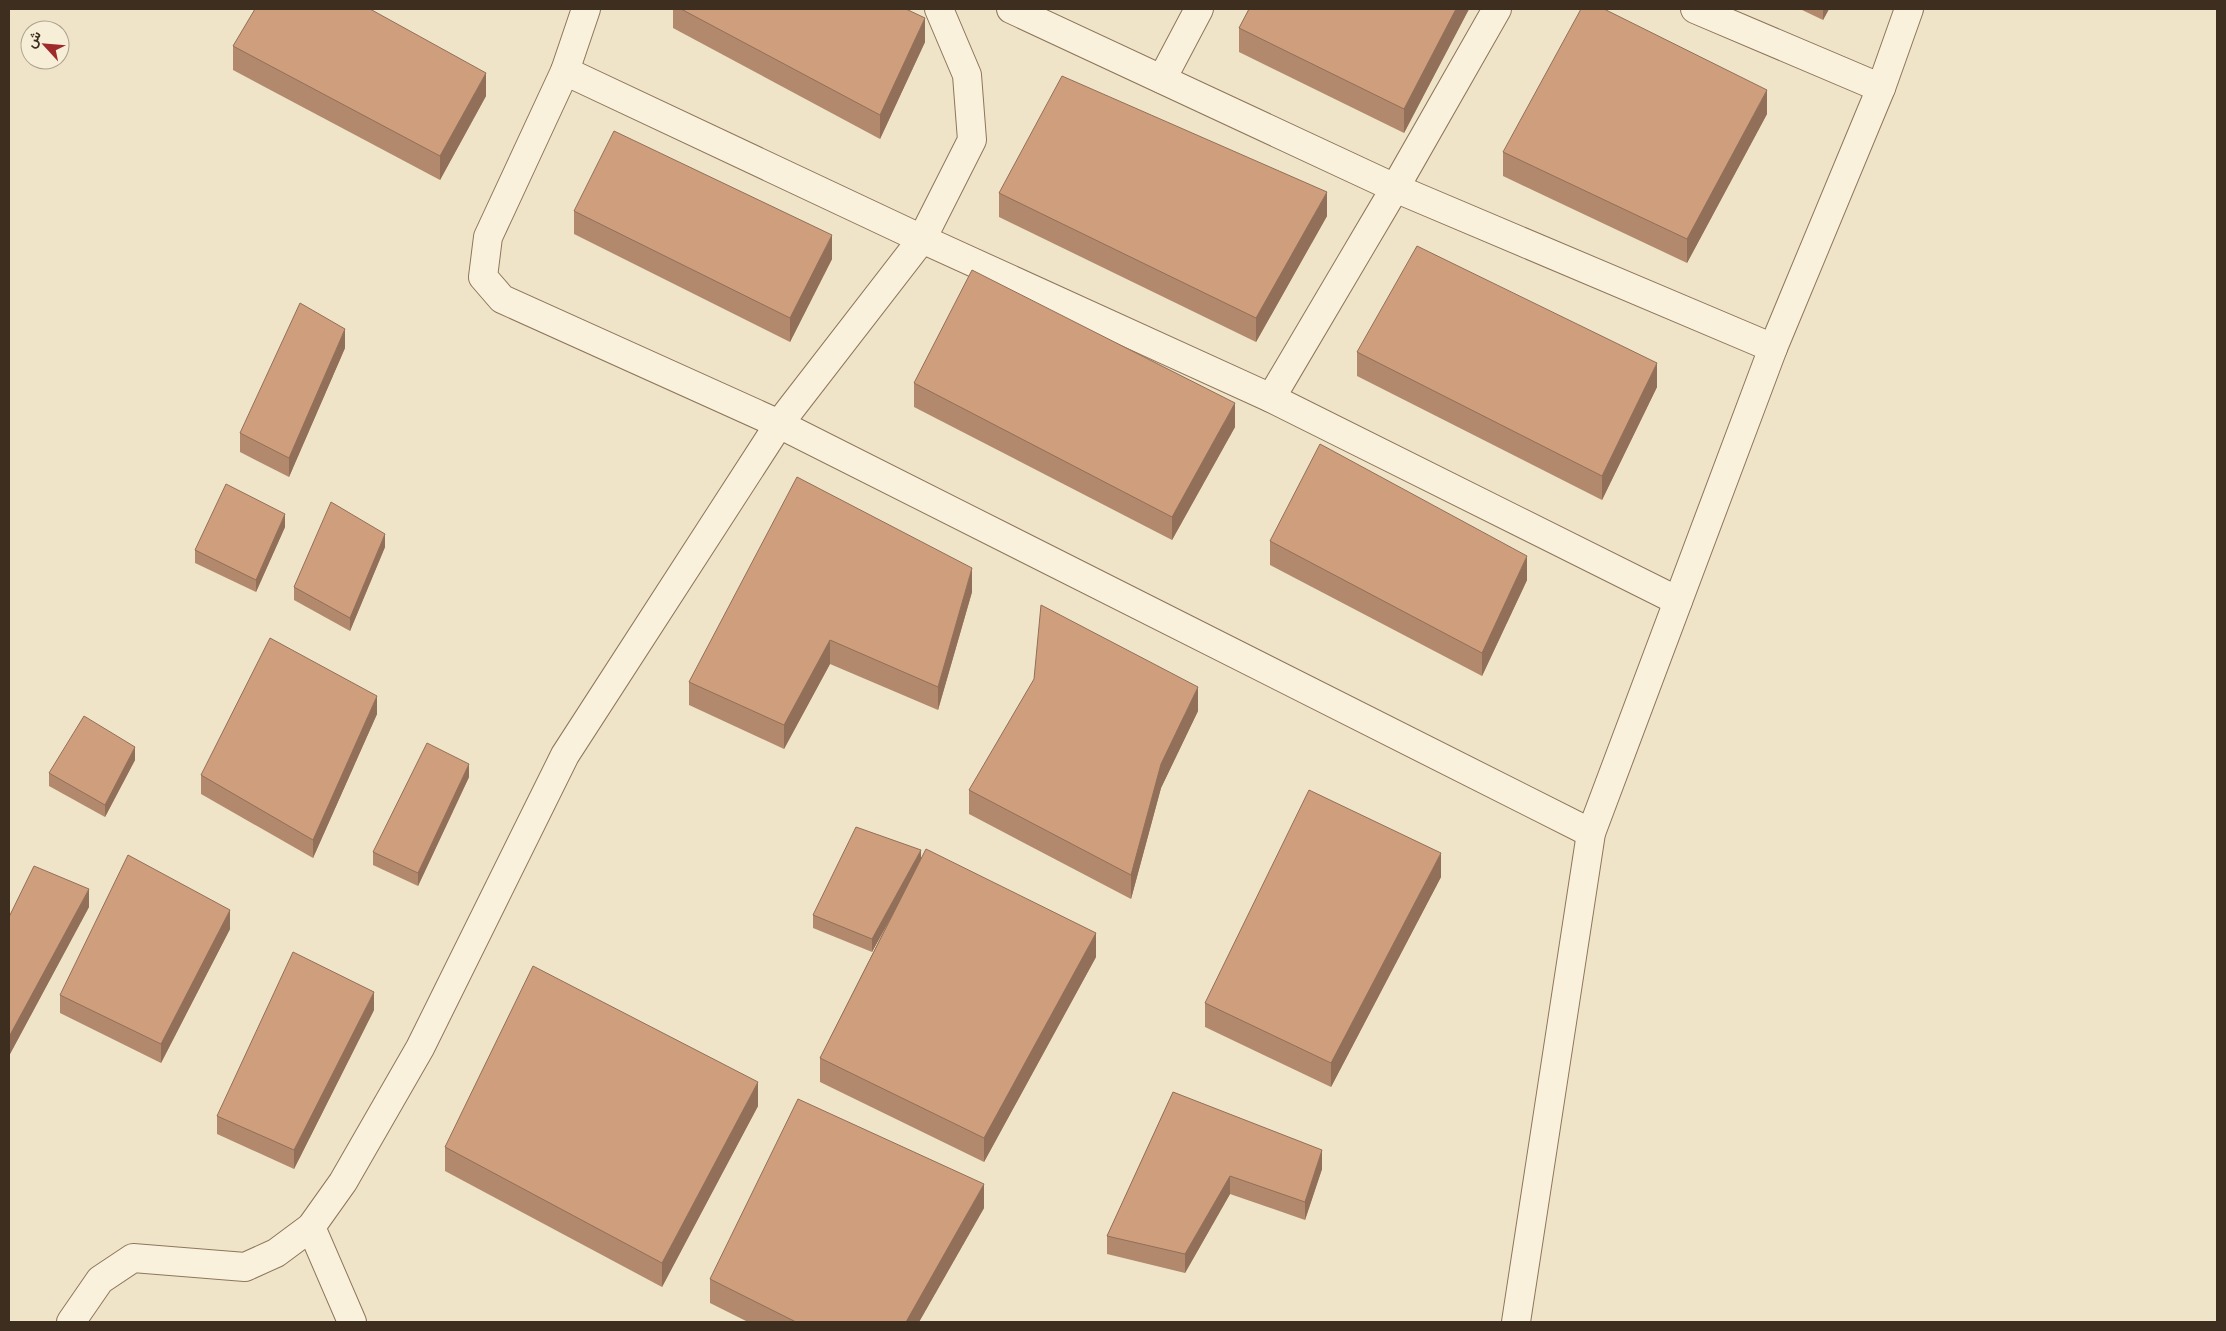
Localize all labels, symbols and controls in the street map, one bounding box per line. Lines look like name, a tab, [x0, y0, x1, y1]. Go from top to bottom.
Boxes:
north arrow	[20, 20, 70, 70]
text: ش	[22, 28, 45, 51]

